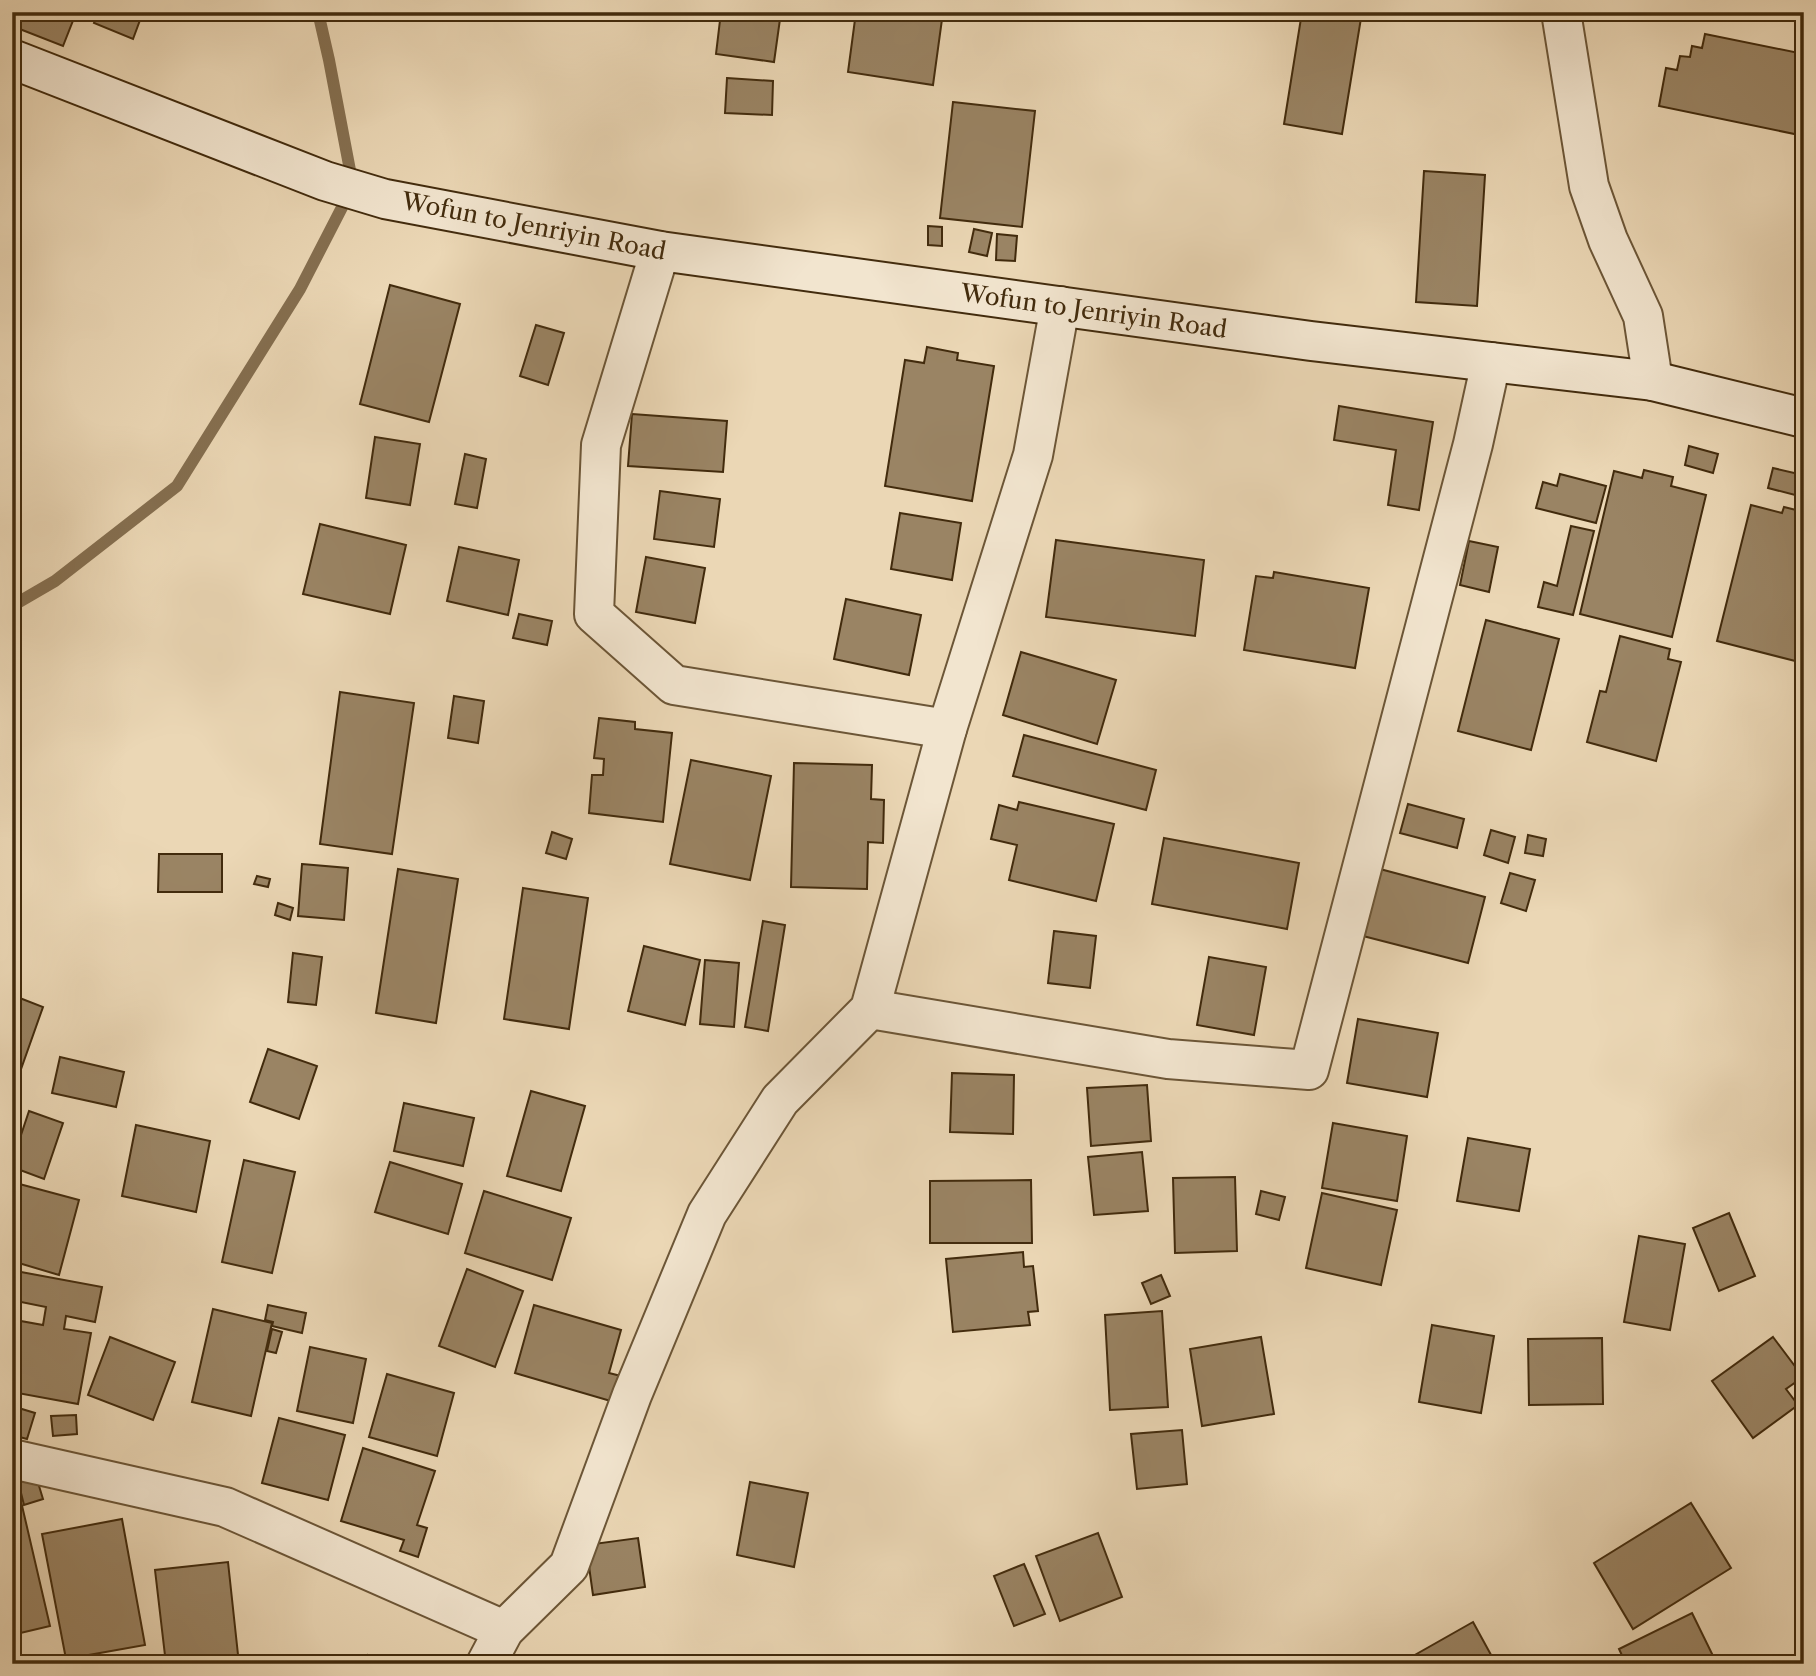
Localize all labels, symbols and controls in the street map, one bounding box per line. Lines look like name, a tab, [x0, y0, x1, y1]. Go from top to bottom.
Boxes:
street label: Wofun to Jenriyin Road	[398, 186, 669, 266]
street label: Wofun to Jenriyin Road	[958, 278, 1229, 344]

